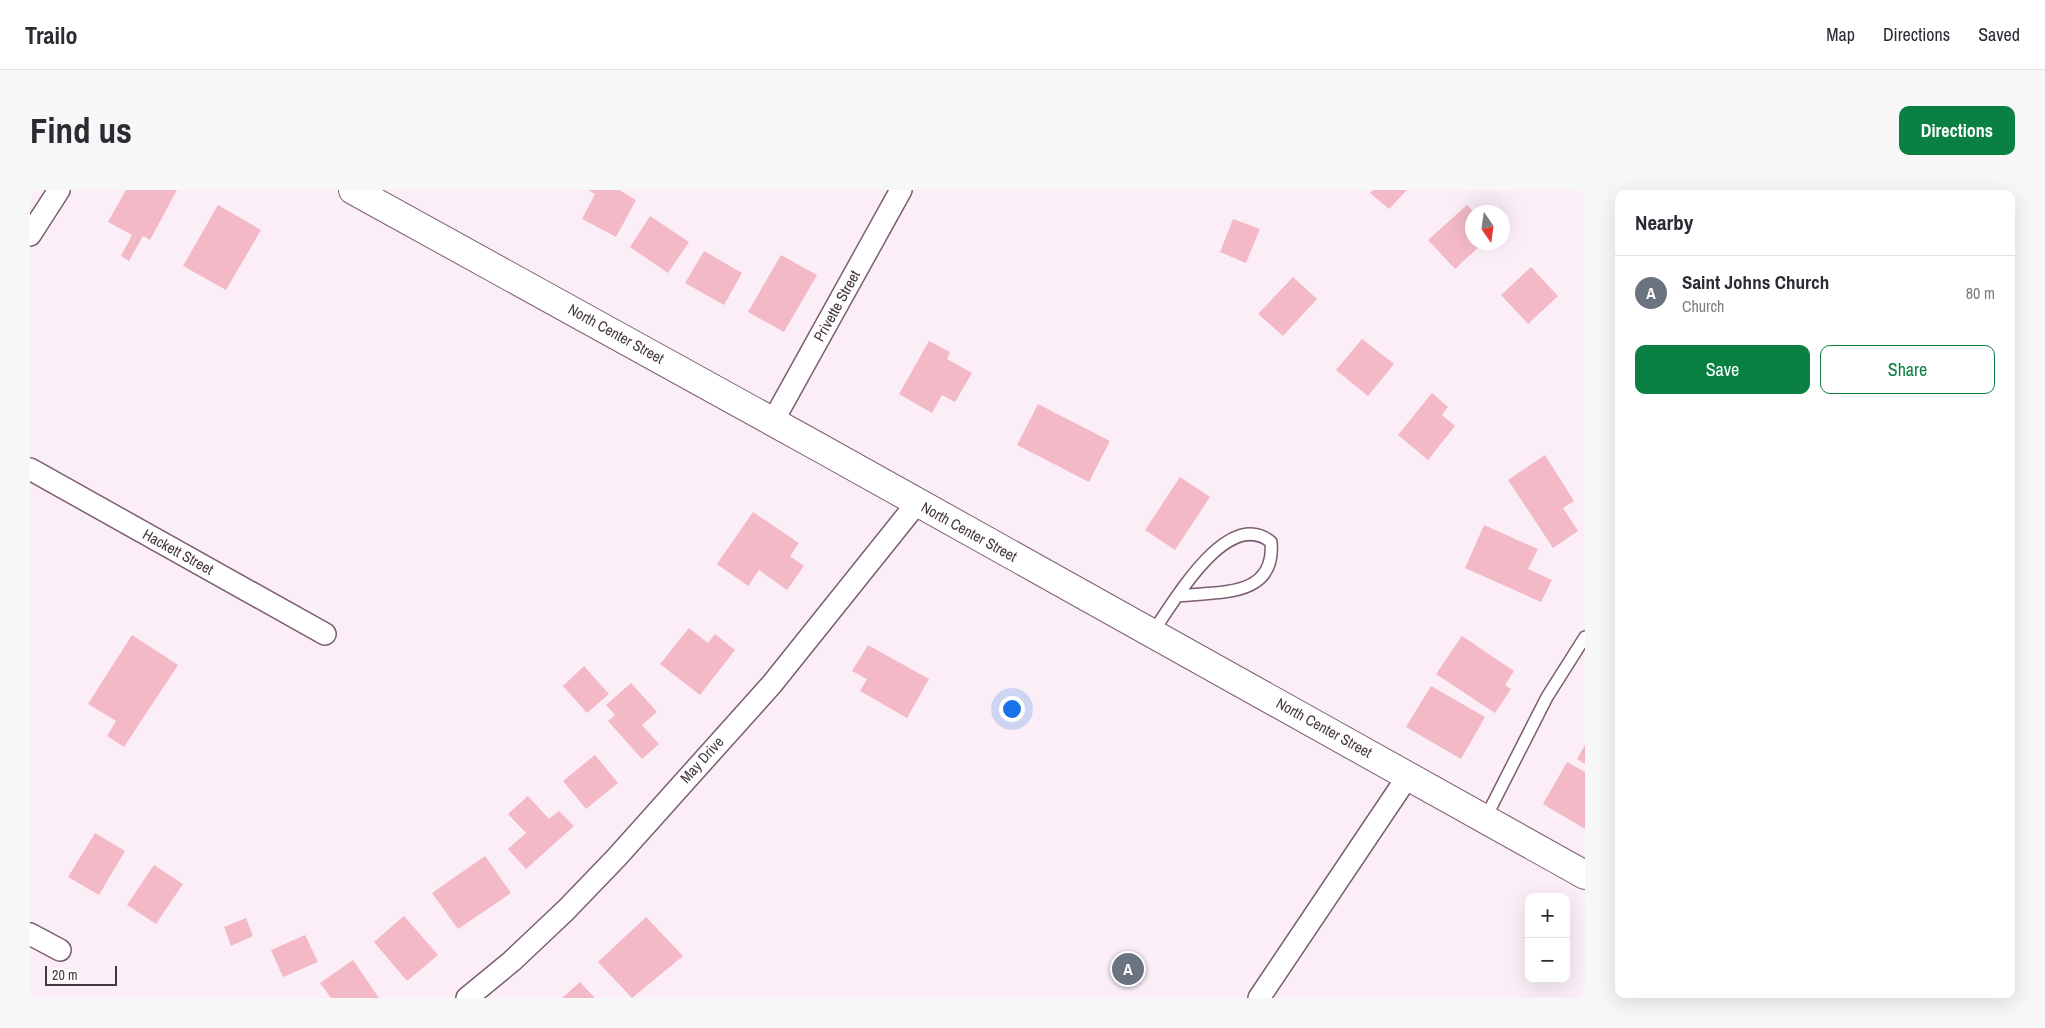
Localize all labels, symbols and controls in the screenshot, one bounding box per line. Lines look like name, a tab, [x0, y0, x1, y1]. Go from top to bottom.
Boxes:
text: Trailo	[25, 19, 78, 51]
text: Map	[1826, 22, 1855, 47]
text: Directions	[1883, 22, 1950, 47]
text: Saved	[1978, 22, 2020, 47]
button: Directions	[1899, 106, 2015, 155]
text: Find us	[30, 107, 132, 154]
north arrow	[1465, 205, 1510, 250]
text: Nearby	[1635, 208, 1693, 237]
street label: Privette Street	[808, 266, 865, 345]
text: Saint Johns Church	[1682, 269, 1829, 295]
text: A	[1646, 282, 1656, 304]
text: 80 m	[1966, 282, 1995, 304]
text: Church	[1682, 295, 1724, 317]
street label: North Center Street	[565, 299, 668, 369]
button: Save	[1635, 345, 1810, 394]
button: Share	[1820, 345, 1995, 394]
street label: North Center Street	[918, 497, 1021, 567]
street label: Hackett Street	[139, 523, 218, 580]
street label: North Center Street	[1273, 693, 1376, 763]
your location	[999, 696, 1025, 722]
street label: May Drive	[675, 732, 728, 788]
map controls	[1525, 893, 1570, 983]
button: +	[1525, 893, 1570, 938]
button: −	[1525, 938, 1570, 983]
pin: A	[1112, 950, 1144, 988]
scale bar	[45, 963, 118, 986]
text: 20 m	[52, 966, 78, 984]

